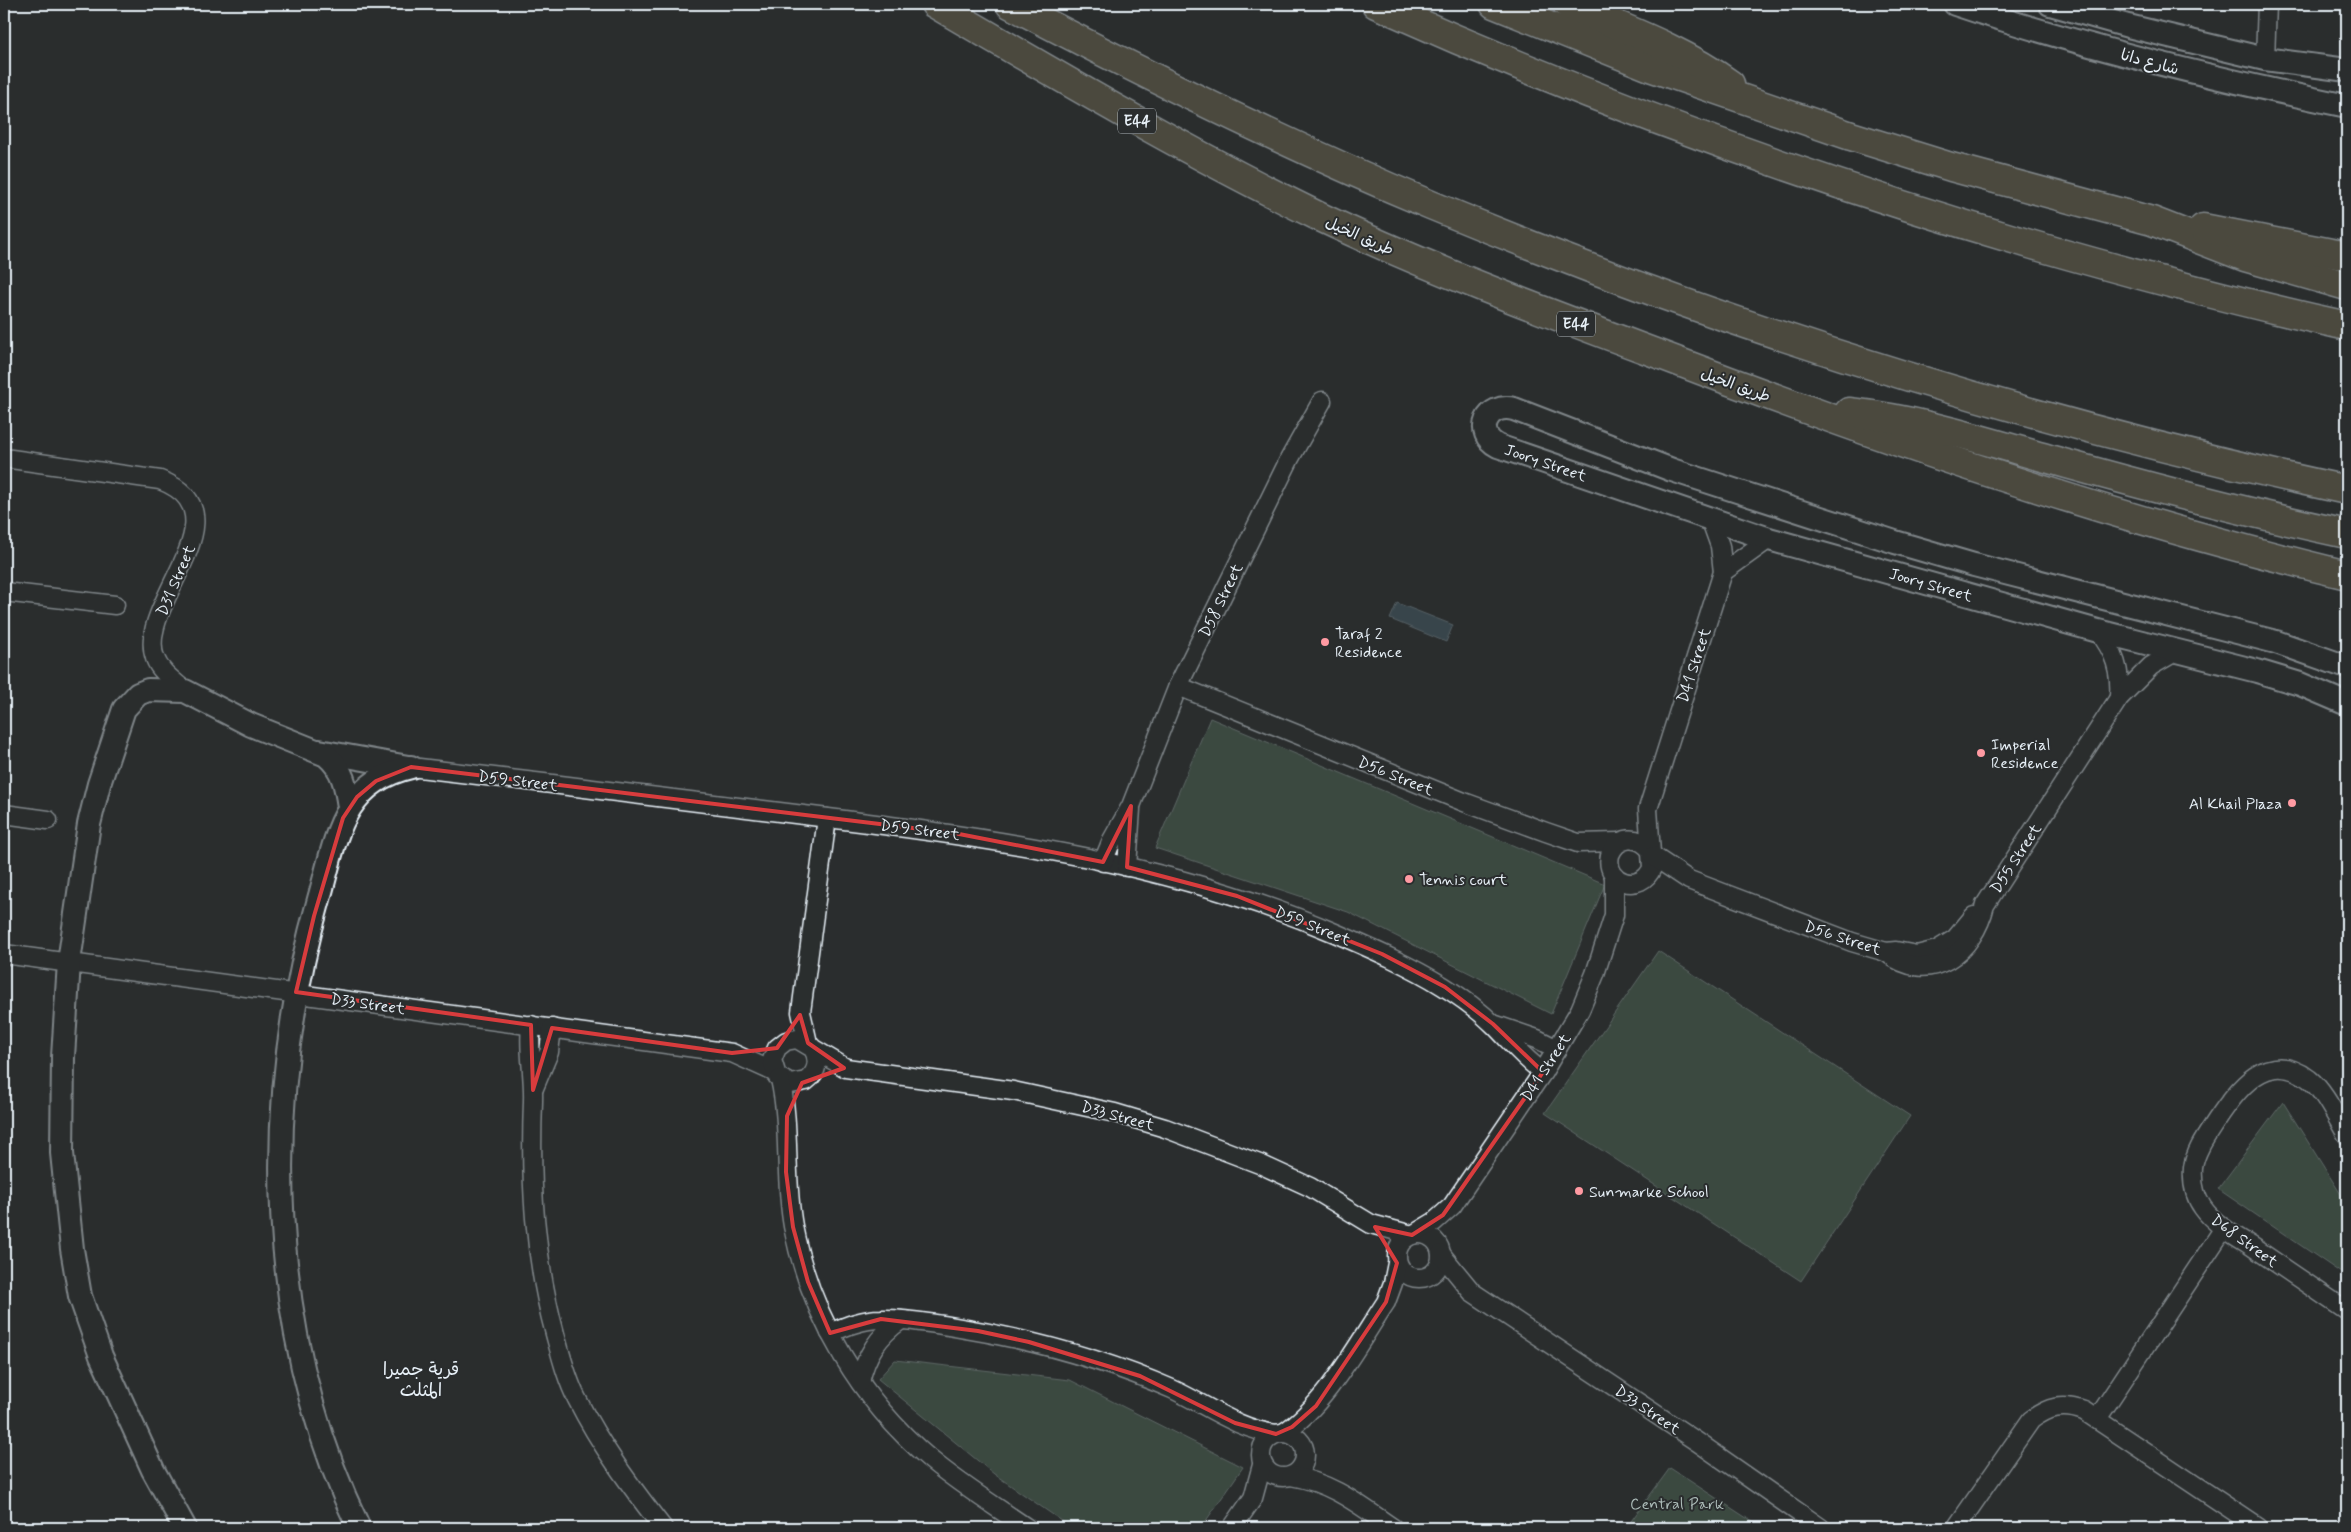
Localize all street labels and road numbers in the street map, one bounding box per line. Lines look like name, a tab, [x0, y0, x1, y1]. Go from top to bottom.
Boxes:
street label: شارع دانا	[2118, 45, 2181, 80]
road number: E44	[1118, 108, 1156, 134]
street label: طريق الخيل	[1322, 212, 1397, 261]
road number: E44	[1557, 312, 1595, 336]
street label: طريق الخيل	[1698, 363, 1773, 408]
street label: Joory Street	[1502, 440, 1590, 487]
street label: D31 Street	[152, 541, 201, 619]
street label: D58 Street	[1194, 560, 1248, 641]
street label: Joory Street	[1887, 564, 1975, 607]
street label: D41 Street	[1672, 625, 1717, 705]
street label: D56 Street	[1355, 752, 1437, 801]
street label: D59 Street	[477, 766, 560, 797]
street label: D59 Street	[879, 815, 962, 846]
street label: D55 Street	[1986, 819, 2047, 898]
street label: D59 Street	[1271, 902, 1354, 951]
street label: D56 Street	[1801, 916, 1884, 961]
street label: D33 Street	[329, 989, 407, 1020]
street label: D41 Street	[1516, 1029, 1576, 1106]
street label: D33 Street	[1079, 1097, 1157, 1136]
street label: D68 Street	[2206, 1210, 2282, 1273]
street label: D33 Street	[1610, 1381, 1685, 1440]

